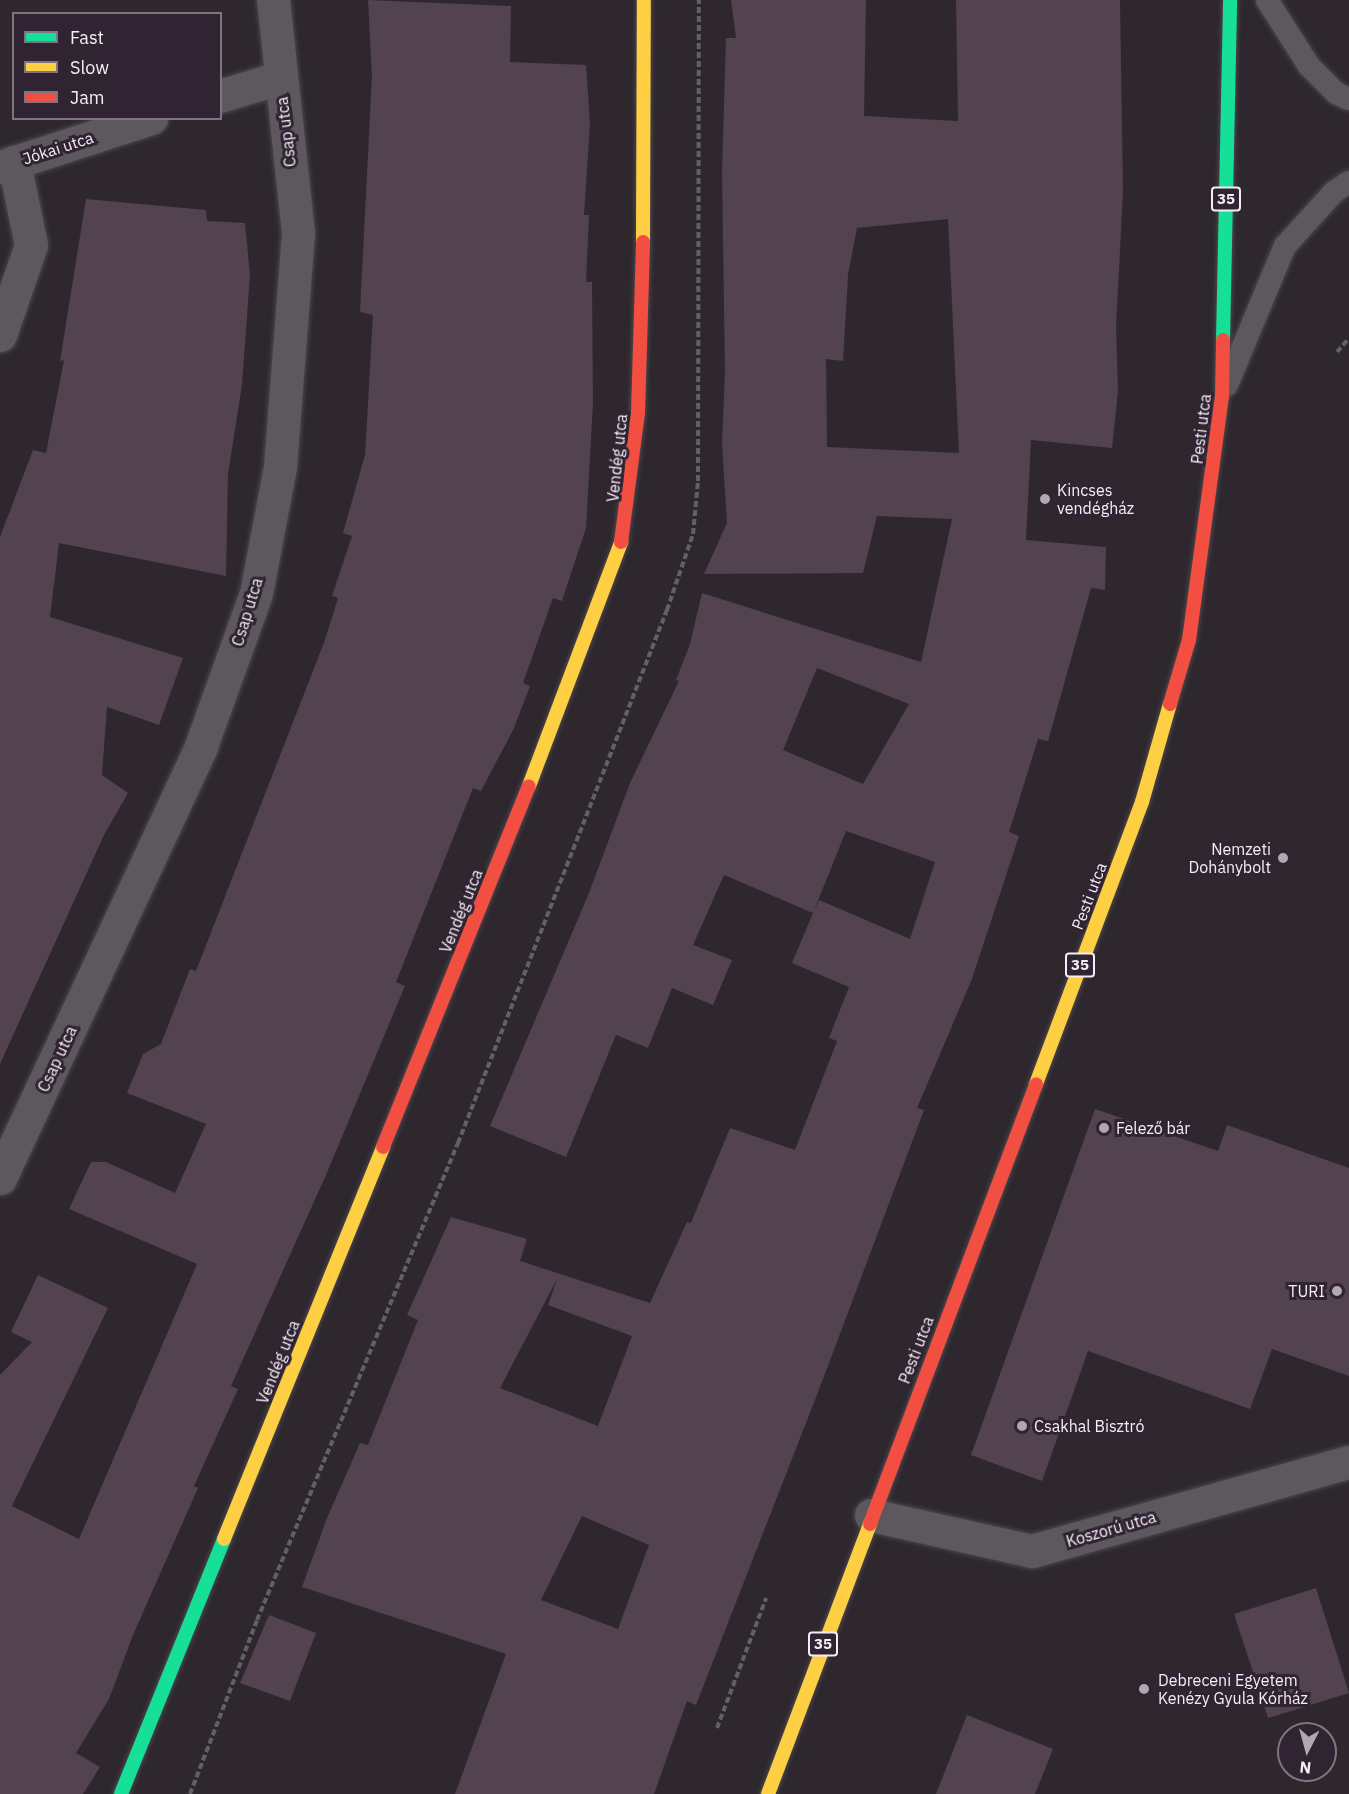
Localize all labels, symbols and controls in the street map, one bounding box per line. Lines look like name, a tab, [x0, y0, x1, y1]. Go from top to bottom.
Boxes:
legend	[12, 12, 222, 120]
text: Fast	[70, 26, 104, 49]
text: Slow	[70, 56, 109, 79]
text: Jam	[70, 86, 105, 109]
street label: Csap utca	[272, 96, 300, 168]
street label: Jókai utca	[20, 128, 96, 168]
road number: 35	[1211, 187, 1241, 211]
street label: Pesti utca	[1187, 393, 1215, 465]
street label: Vendég utca	[603, 413, 631, 503]
place label: Kincses vendégház	[1057, 480, 1134, 518]
marker: Kincses vendégház	[1038, 492, 1052, 506]
street label: Csap utca	[228, 575, 266, 649]
place label: Nemzeti Dohánybolt	[1189, 839, 1271, 877]
marker: Nemzeti Dohánybolt	[1276, 851, 1290, 865]
street label: Pesti utca	[1067, 860, 1111, 932]
street label: Vendég utca	[435, 866, 487, 956]
road number: 35	[1065, 953, 1095, 977]
street label: Csap utca	[33, 1023, 81, 1095]
place label: Felező bár	[1116, 1118, 1190, 1138]
marker: Felező bár	[1097, 1121, 1111, 1135]
place label: TURI	[1288, 1281, 1325, 1301]
marker: TURI	[1330, 1284, 1344, 1298]
street label: Pesti utca	[894, 1314, 938, 1386]
street label: Vendég utca	[252, 1317, 304, 1407]
place label: Csakhal Bisztró	[1034, 1416, 1144, 1436]
marker: Csakhal Bisztró	[1015, 1419, 1029, 1433]
street label: Koszorú utca	[1064, 1507, 1158, 1551]
road number: 35	[808, 1632, 838, 1656]
place label: Debreceni Egyetem Kenézy Gyula Kórház	[1158, 1670, 1308, 1708]
marker: Debreceni Egyetem Kenézy Gyula Kórház	[1135, 1680, 1153, 1698]
north arrow	[1277, 1722, 1337, 1782]
text: N	[1299, 1757, 1312, 1778]

